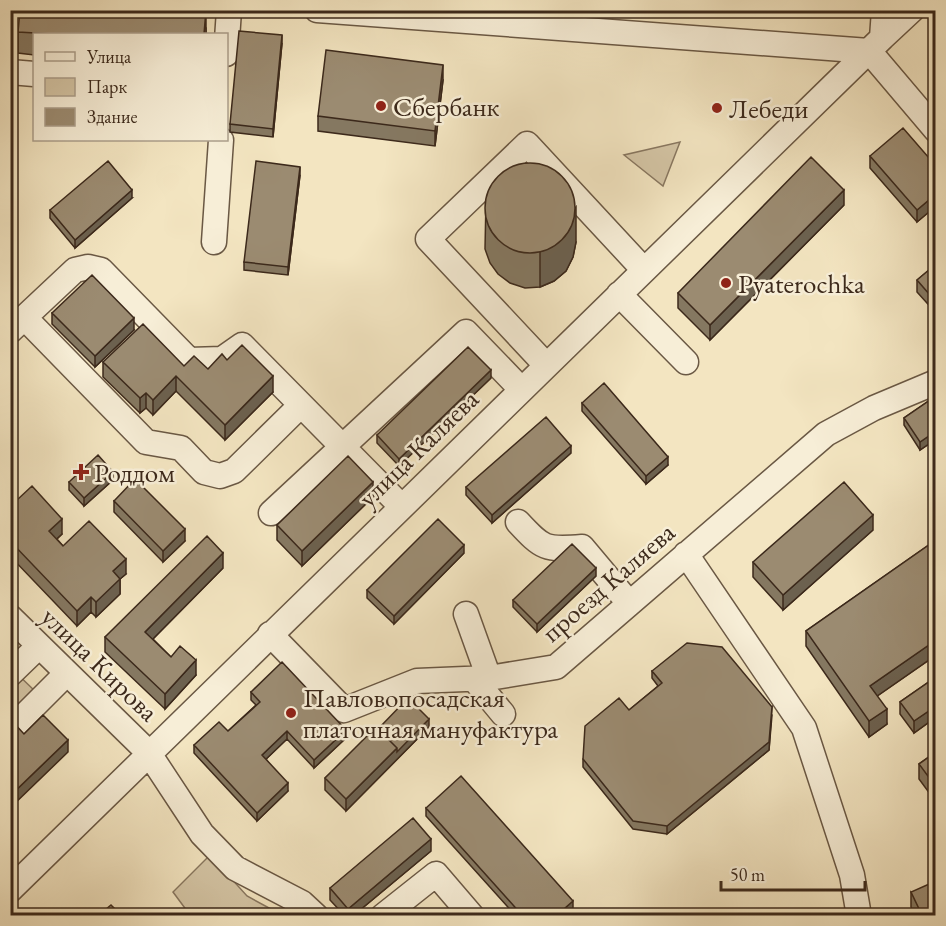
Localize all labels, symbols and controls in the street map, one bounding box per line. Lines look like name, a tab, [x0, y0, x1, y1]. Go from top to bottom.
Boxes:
legend	[33, 33, 228, 141]
text: Улица	[86, 45, 132, 68]
text: Парк	[87, 75, 127, 98]
place label: Сбербанк	[393, 89, 500, 124]
place label: Лебеди	[729, 91, 809, 126]
marker: Сбербанк	[374, 99, 388, 113]
marker: Лебеди	[710, 101, 724, 115]
text: Здание	[87, 105, 137, 128]
place label: Pyaterochka	[738, 266, 865, 301]
marker: Pyaterochka	[719, 276, 733, 290]
street label: улица Каляева	[350, 381, 486, 514]
place label: Роддом	[94, 455, 175, 490]
marker: Роддом	[72, 463, 90, 481]
street label: проезд Каляева	[534, 514, 682, 650]
street label: улица Кирова	[34, 599, 166, 729]
place label: Павловопосадская платочная мануфактура	[303, 680, 558, 746]
marker: Павловопосадская платочная мануфактура	[284, 706, 298, 720]
scale bar	[721, 854, 865, 892]
text: 50 m	[730, 863, 765, 886]

